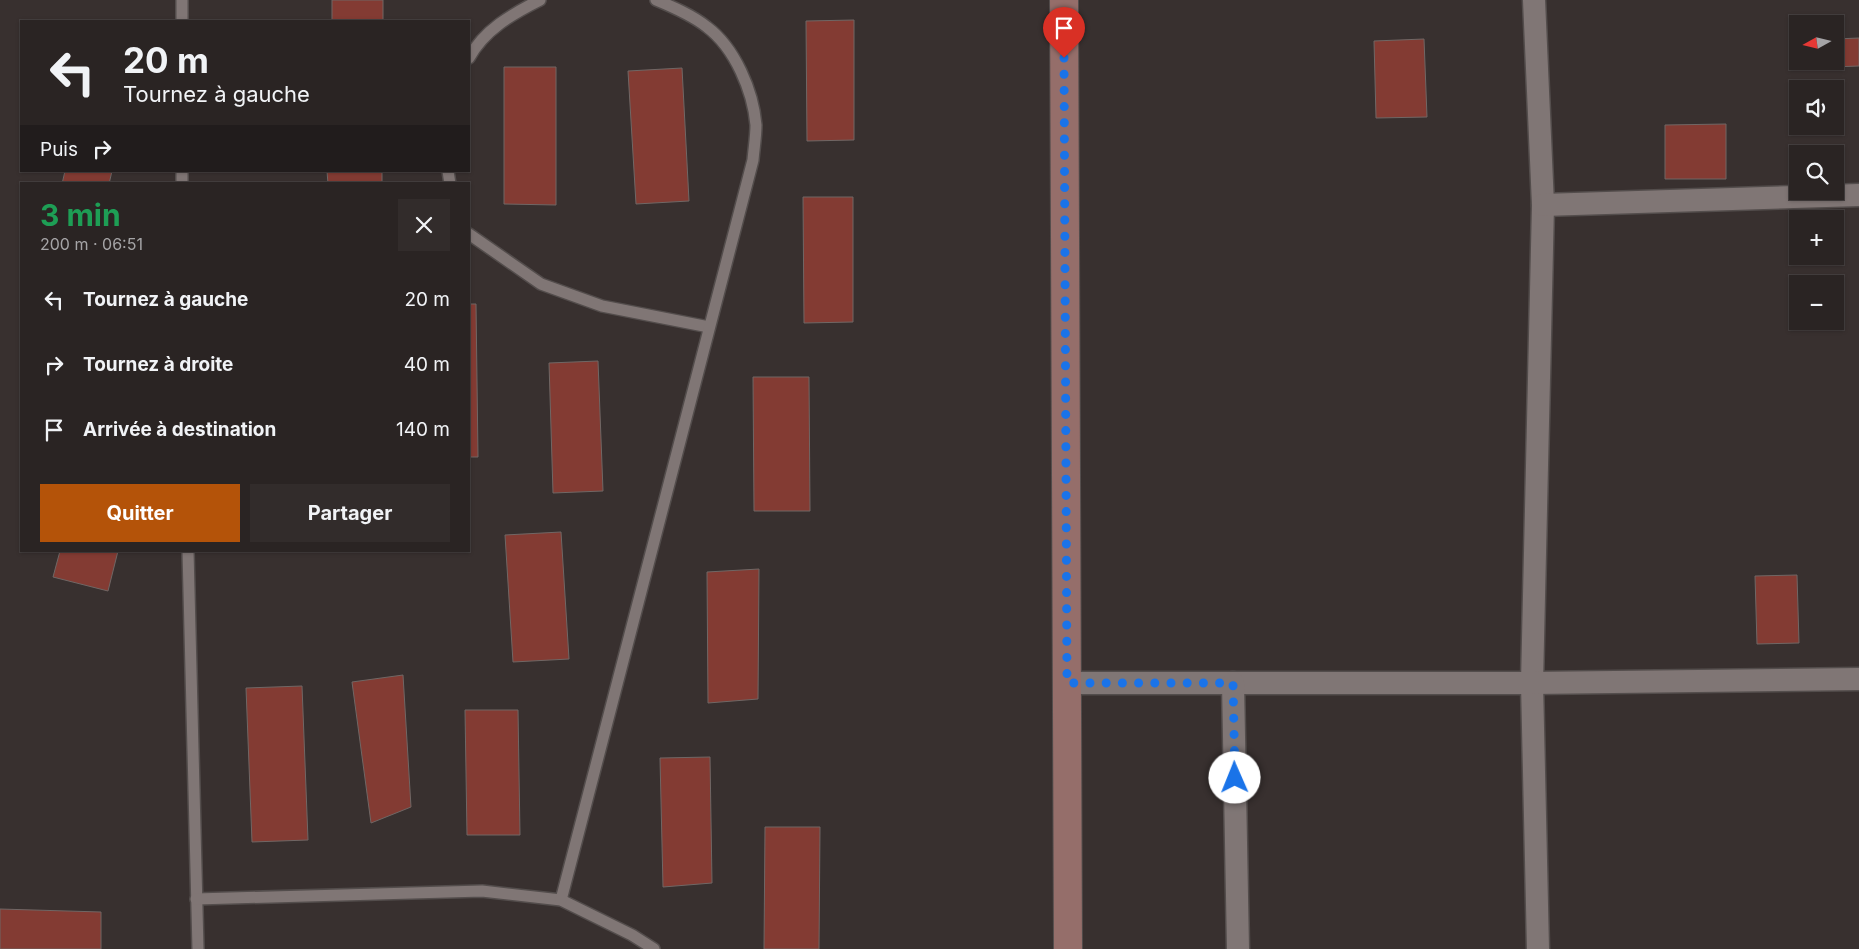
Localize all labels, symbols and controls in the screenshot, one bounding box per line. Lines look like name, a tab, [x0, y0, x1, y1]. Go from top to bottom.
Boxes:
pin	[1043, 7, 1085, 58]
icon: arrive	[1050, 14, 1078, 42]
north arrow	[1789, 15, 1844, 70]
map controls	[1789, 15, 1844, 330]
text: 20 m	[123, 39, 209, 81]
icon: left	[40, 40, 105, 105]
button: sound	[1789, 80, 1844, 135]
text: Tournez à gauche	[123, 81, 310, 107]
icon: right	[88, 135, 116, 163]
text: Puis	[40, 138, 78, 161]
button: search	[1789, 145, 1844, 200]
text: 3 min	[40, 197, 121, 233]
button: close	[398, 199, 450, 251]
button: +	[1789, 210, 1844, 265]
text: 200 m · 06:51	[40, 234, 143, 254]
button: −	[1789, 275, 1844, 330]
icon: left	[40, 286, 68, 314]
text: Tournez à gauche	[83, 288, 248, 311]
text: 20 m	[404, 288, 450, 311]
icon: right	[40, 351, 68, 379]
text: Tournez à droite	[83, 353, 233, 376]
text: 40 m	[404, 353, 450, 376]
icon: arrive	[40, 416, 68, 444]
text: Arrivée à destination	[83, 418, 276, 441]
text: 140 m	[396, 418, 450, 441]
button: Quitter	[40, 484, 240, 542]
button: Partager	[250, 484, 450, 542]
position arrow	[1208, 751, 1260, 803]

